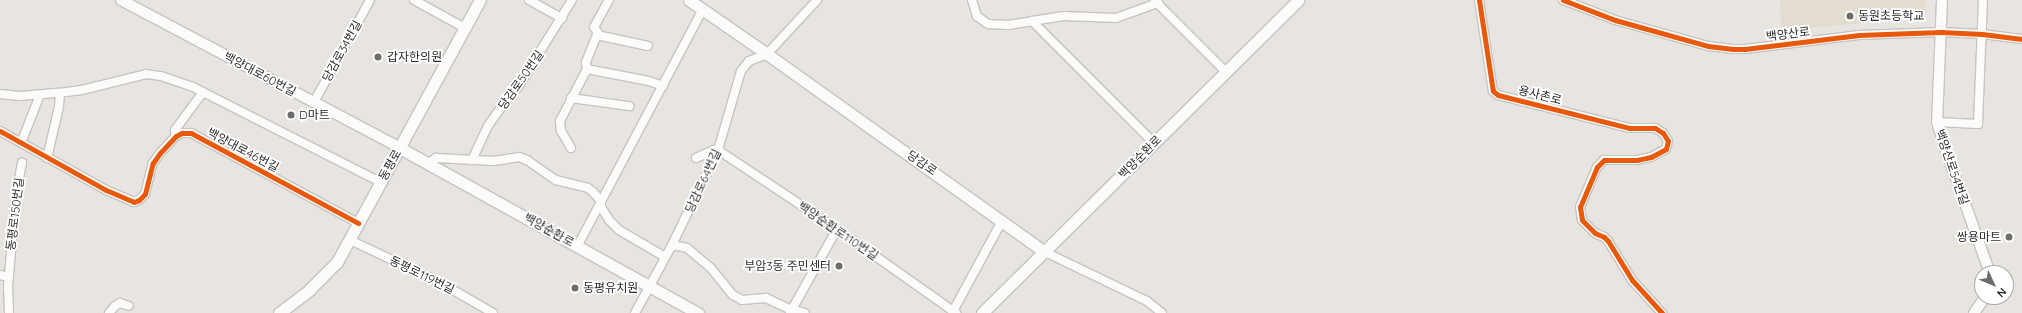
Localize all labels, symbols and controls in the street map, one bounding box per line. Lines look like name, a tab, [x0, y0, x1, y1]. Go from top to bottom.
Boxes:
place label: 동원초등학교	[1858, 9, 1924, 23]
marker: 동원초등학교	[1845, 11, 1855, 21]
street label: 당감로34번길	[319, 18, 365, 84]
street label: 백양산로	[1765, 24, 1811, 44]
street label: 당감로50번길	[495, 48, 547, 112]
street label: 백양대로60번길	[221, 49, 299, 99]
place label: 갑자한의원	[387, 50, 442, 64]
marker: 갑자한의원	[372, 51, 384, 63]
street label: 용사촌로	[1517, 83, 1563, 107]
place label: D마트	[299, 108, 330, 122]
marker: D마트	[286, 110, 296, 120]
street label: 백양대로46번길	[205, 125, 281, 175]
street label: 백양산로54번길	[1932, 127, 1972, 207]
street label: 백양순환로	[1115, 132, 1165, 182]
street label: 동평로	[376, 147, 404, 183]
street label: 당감로64번길	[682, 147, 724, 215]
street label: 당감로	[904, 148, 940, 178]
street label: 동평로150번길	[3, 177, 27, 251]
street label: 백양순환로110번길	[795, 199, 881, 263]
street label: 백양순환로	[521, 210, 577, 250]
place label: 쌍용마트	[1957, 230, 2001, 244]
marker: 쌍용마트	[2004, 232, 2014, 242]
street label: 동평로119번길	[387, 253, 457, 297]
place label: 부암3동 주민센터	[744, 259, 831, 273]
marker: 부암3동 주민센터	[834, 261, 844, 271]
north arrow	[1974, 265, 2014, 305]
place label: 동평유치원	[583, 281, 638, 295]
marker: 동평유치원	[570, 283, 580, 293]
text: N	[1994, 285, 2010, 300]

